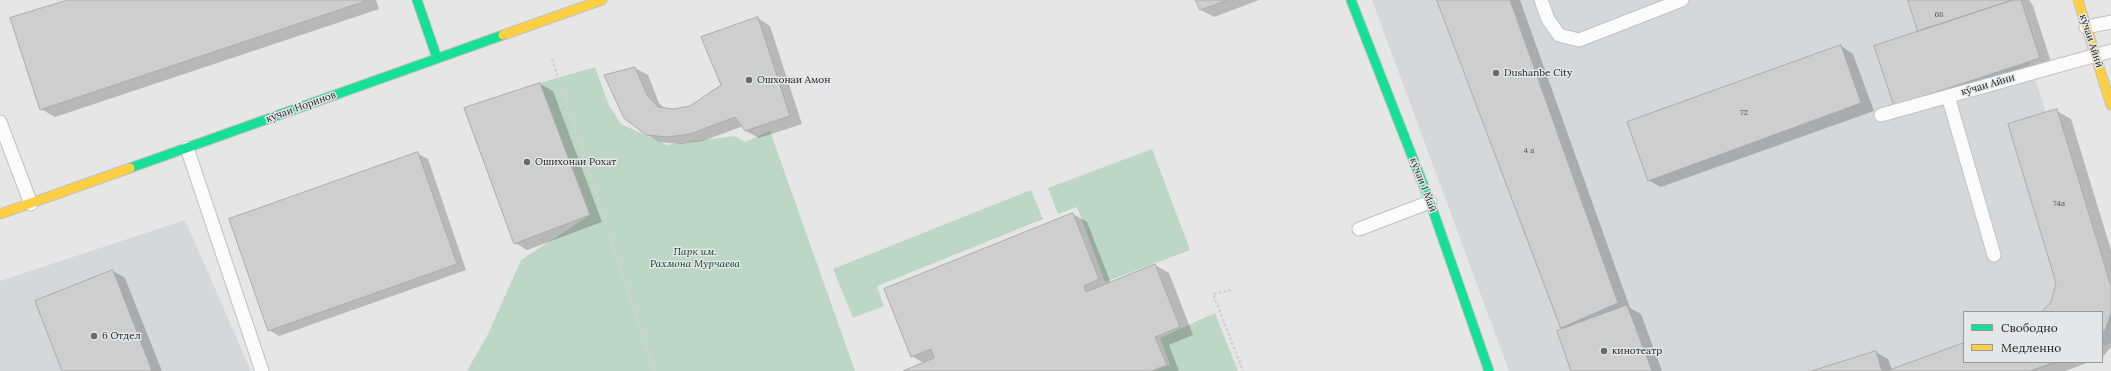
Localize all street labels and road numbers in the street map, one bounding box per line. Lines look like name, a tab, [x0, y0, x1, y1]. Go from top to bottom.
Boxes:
street label: кӯчаи Айнӣ	[2077, 13, 2105, 69]
street label: кӯчаи Айни	[1960, 72, 2016, 98]
street label: кӯчаи Норинов	[265, 89, 337, 125]
street label: кӯчаи 1 Май	[1407, 156, 1439, 214]

